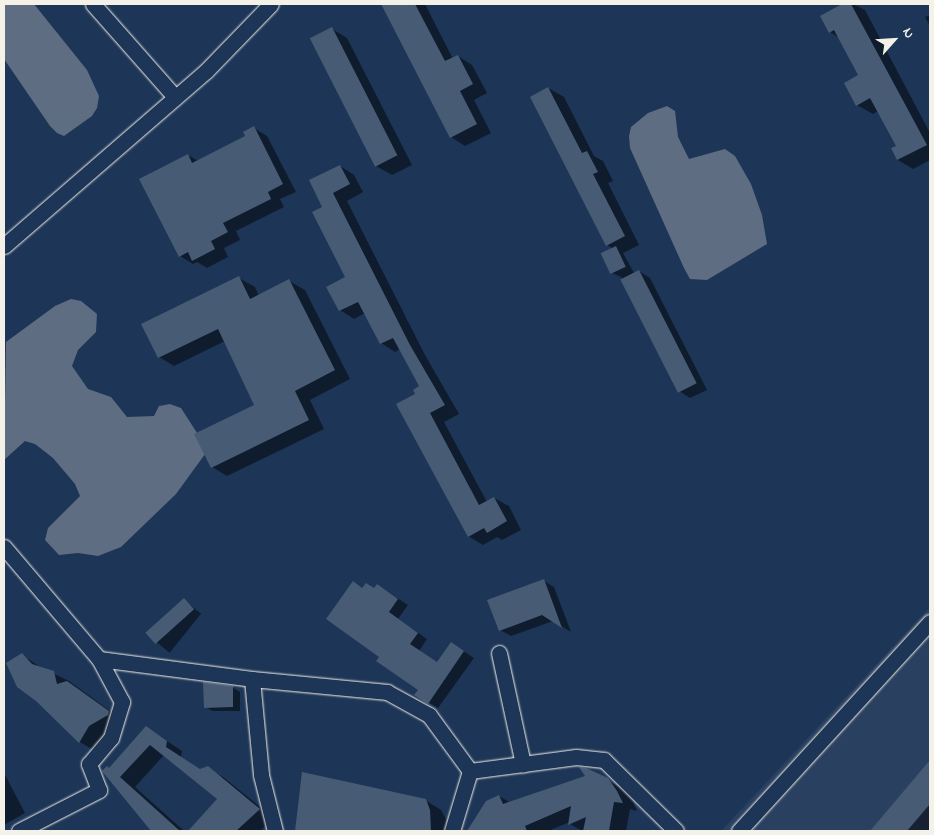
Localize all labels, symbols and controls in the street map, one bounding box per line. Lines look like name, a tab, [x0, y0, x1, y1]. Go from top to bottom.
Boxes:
north arrow	[869, 15, 919, 65]
text: N	[896, 24, 919, 42]

